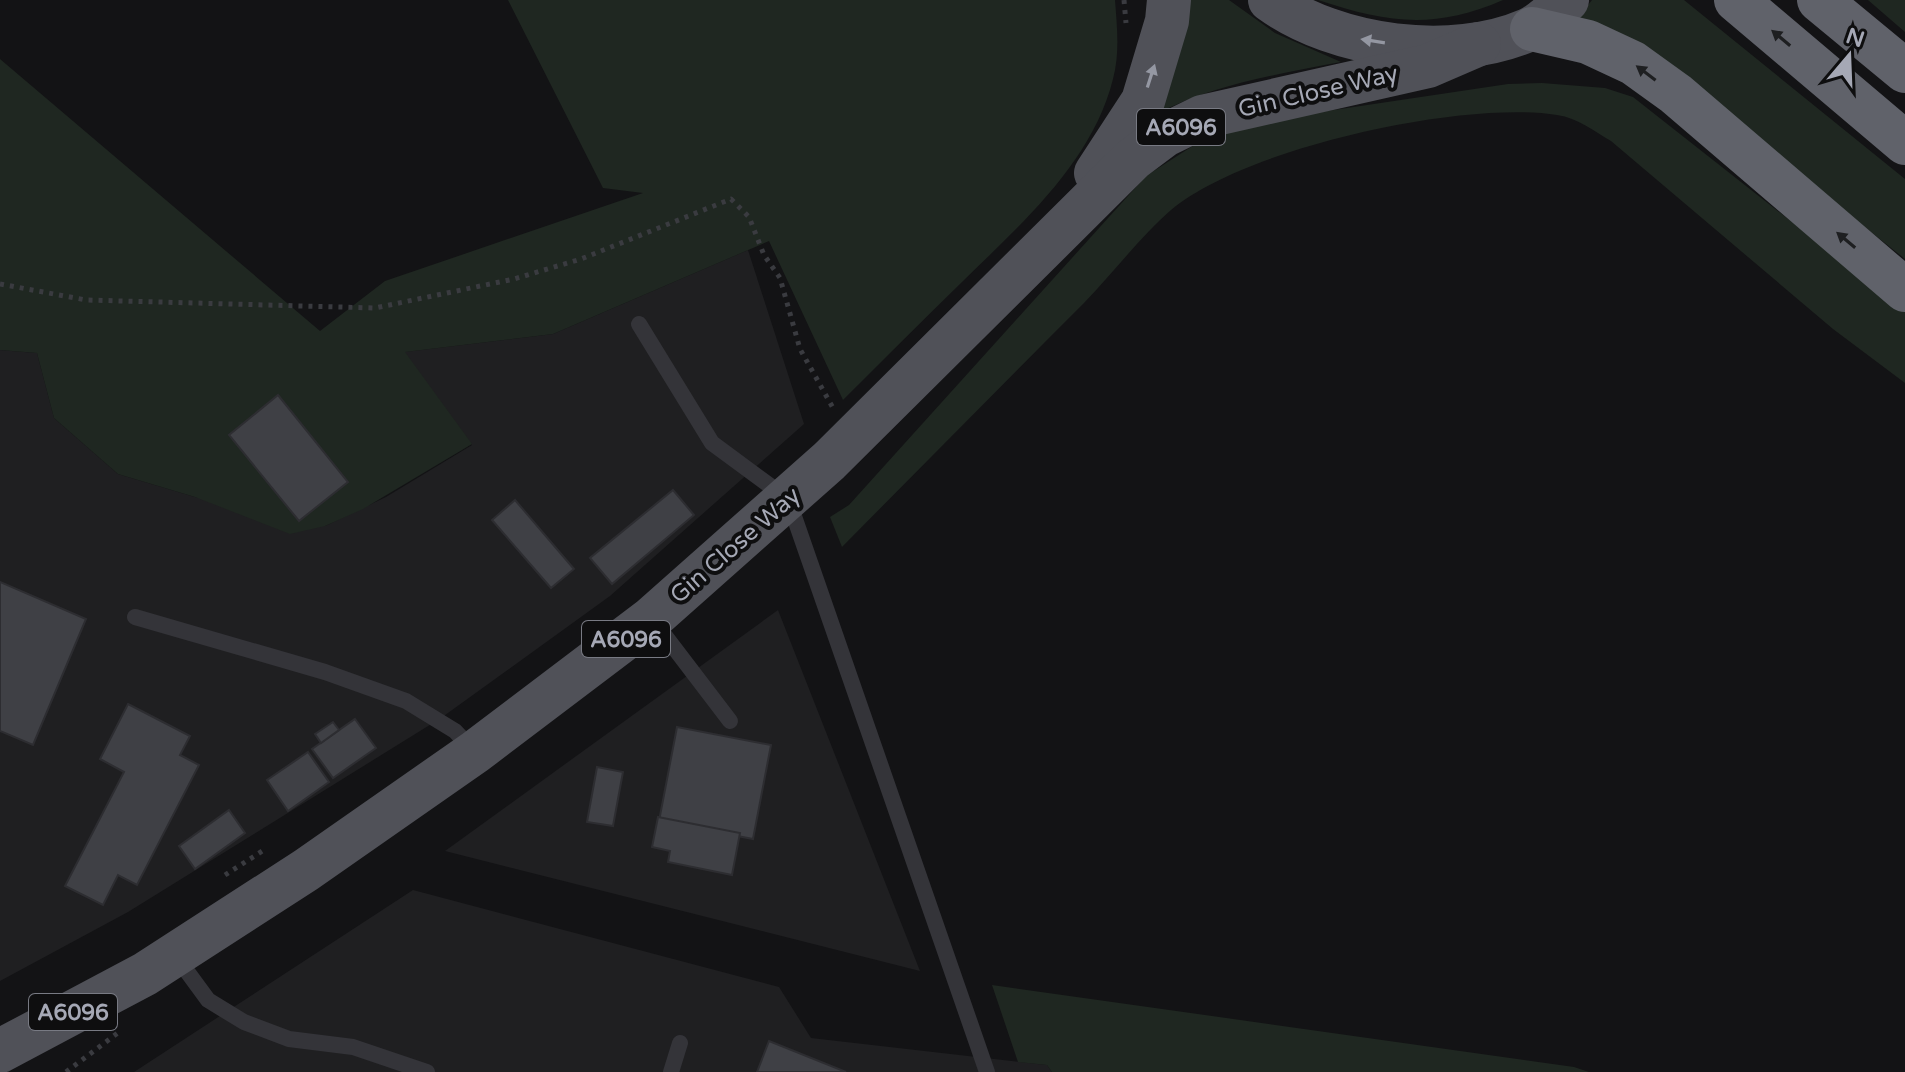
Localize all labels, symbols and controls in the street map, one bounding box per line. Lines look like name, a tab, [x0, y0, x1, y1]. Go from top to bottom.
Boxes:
north arrow	[1809, 16, 1889, 96]
text: N	[1843, 23, 1868, 53]
one-way arrow	[1772, 30, 1792, 47]
one-way arrow	[1360, 34, 1385, 47]
street label: Gin Close Way	[1235, 59, 1401, 124]
one-way arrow	[1146, 64, 1158, 88]
one-way arrow	[1636, 65, 1657, 81]
road number: A6096	[1137, 109, 1225, 145]
one-way arrow	[1836, 232, 1856, 249]
street label: Gin Close Way	[664, 481, 806, 610]
road number: A6096	[582, 621, 670, 657]
road number: A6096	[29, 994, 117, 1030]

